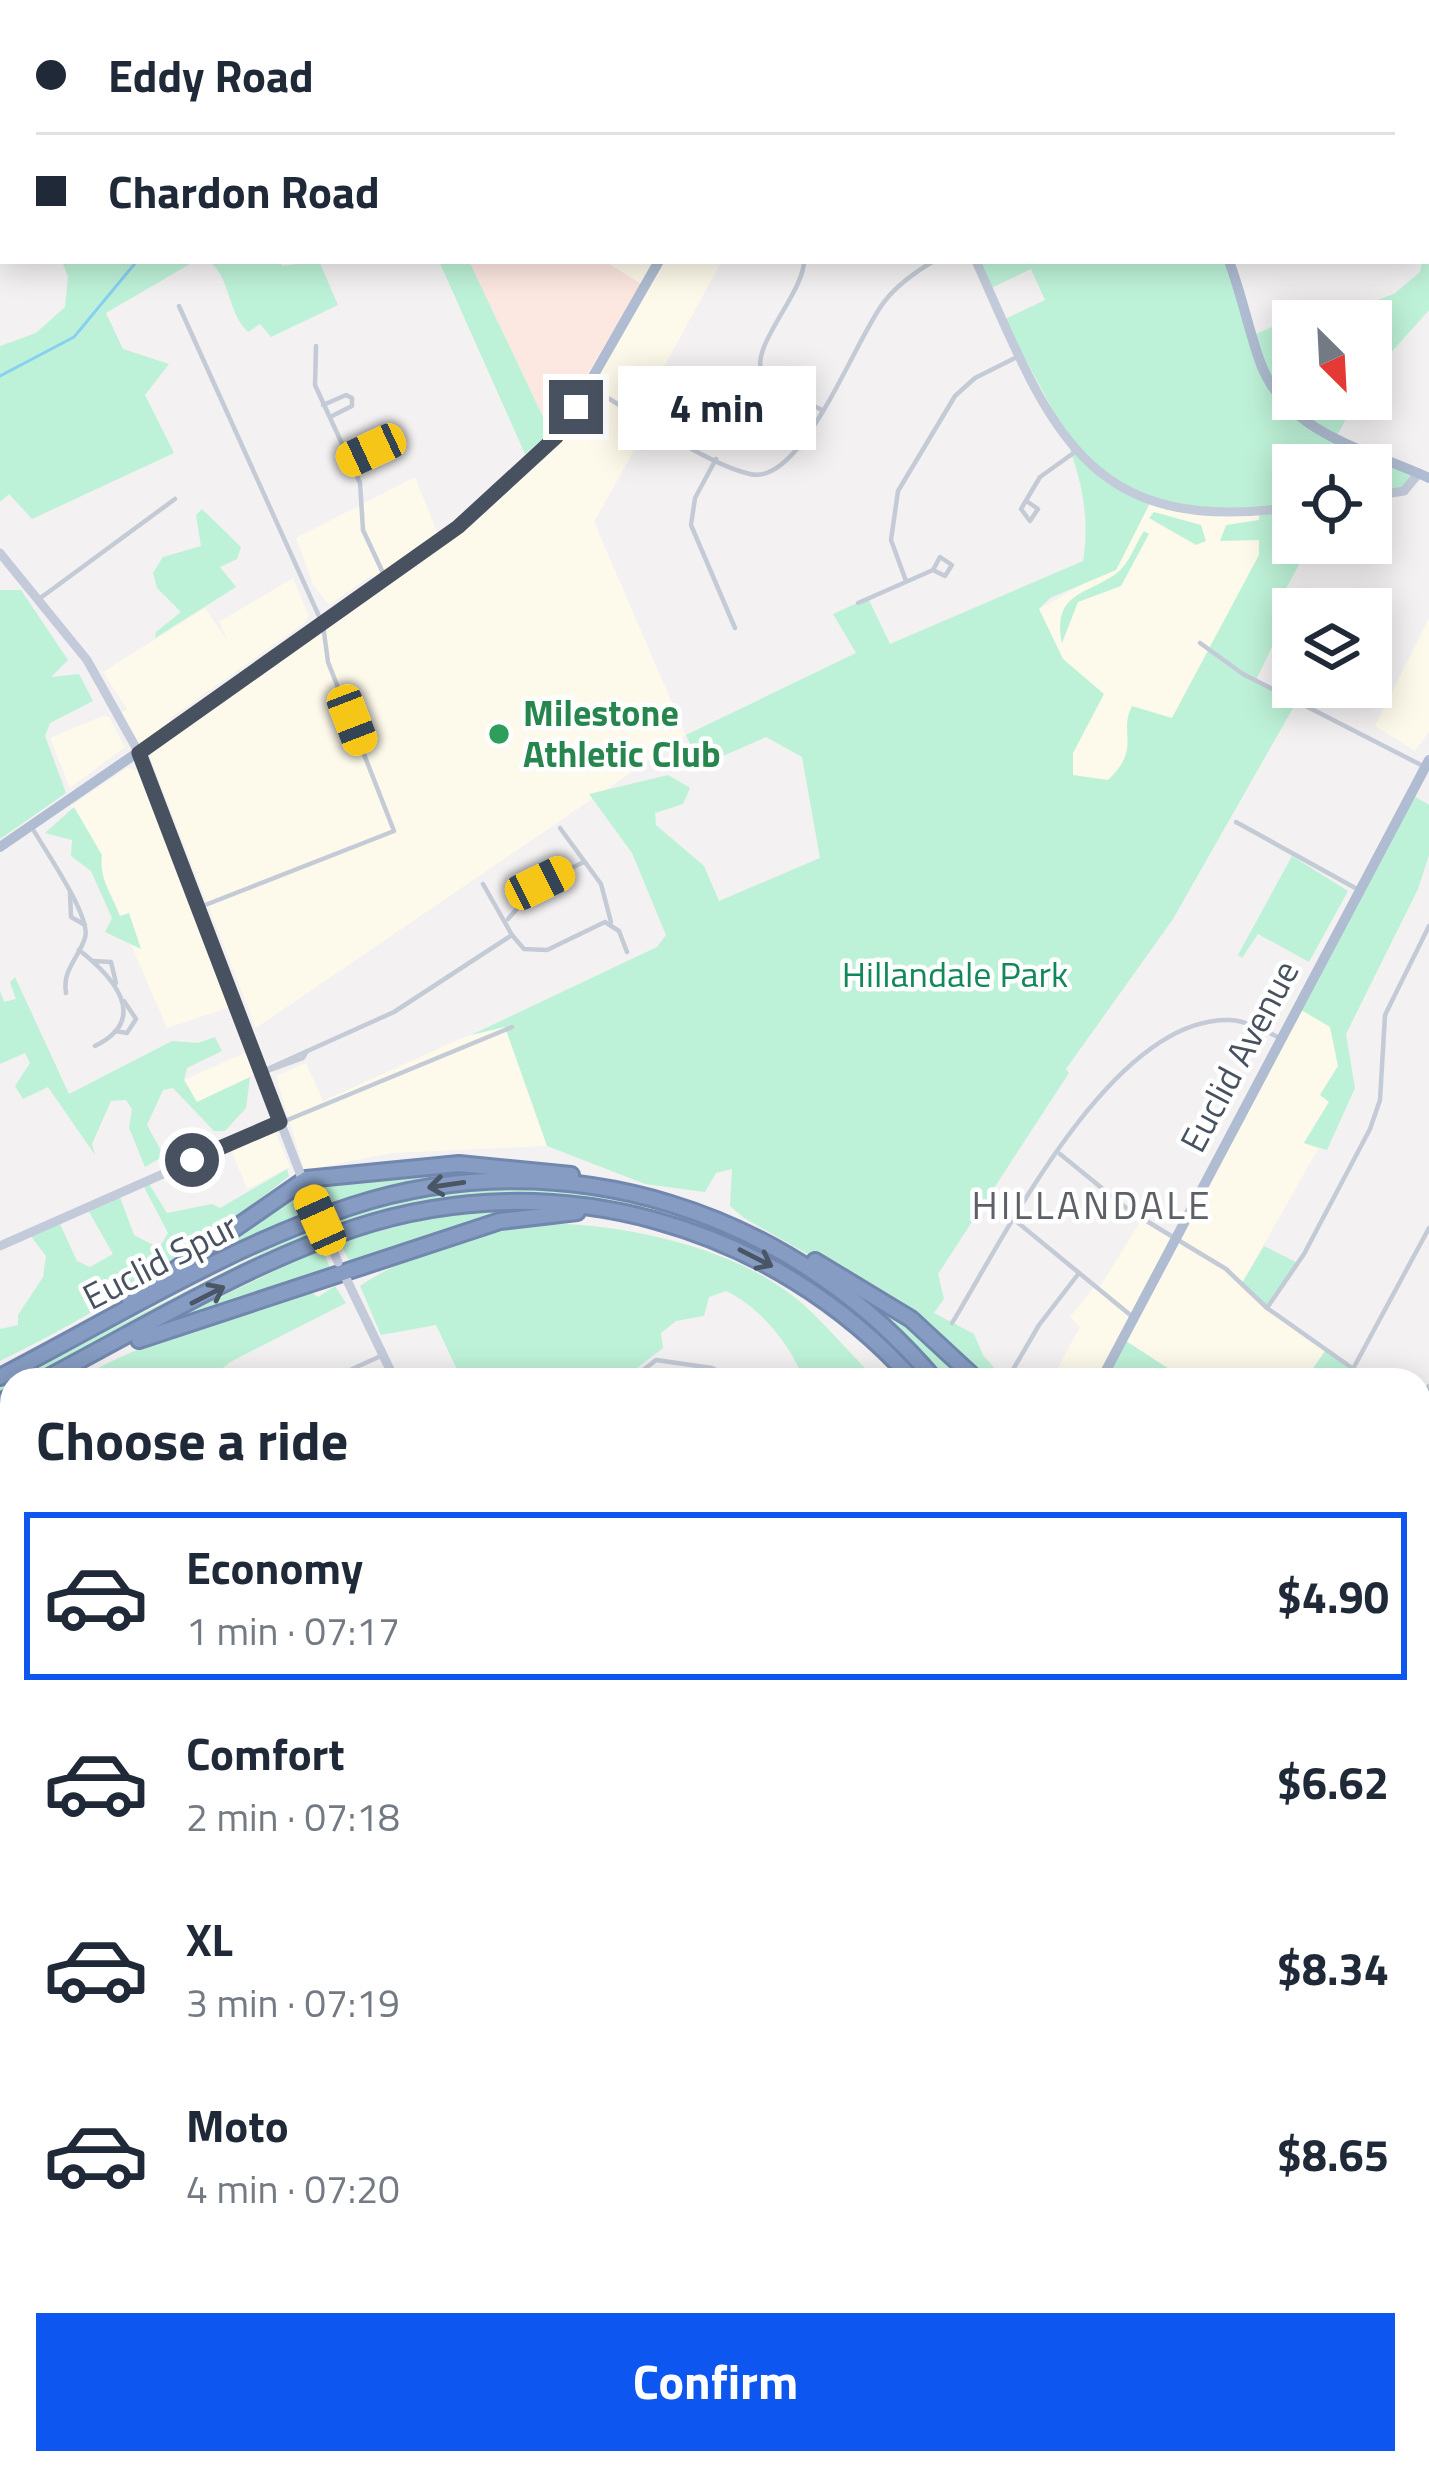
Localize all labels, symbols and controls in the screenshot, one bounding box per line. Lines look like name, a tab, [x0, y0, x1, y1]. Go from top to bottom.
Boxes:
text: Eddy Road	[108, 41, 314, 109]
text: Chardon Road	[108, 157, 380, 225]
north arrow	[1272, 300, 1392, 420]
map controls	[1272, 300, 1392, 708]
callout: 4 min	[618, 365, 816, 449]
text: 4 min	[670, 378, 764, 437]
route end	[549, 380, 603, 434]
car	[331, 418, 411, 482]
button: locate	[1272, 444, 1392, 564]
button: layers	[1272, 588, 1392, 708]
car	[322, 680, 382, 760]
place label: Milestone Athletic Club	[523, 685, 721, 781]
marker: Milestone Athletic Club	[486, 721, 512, 747]
car	[500, 851, 580, 915]
park label: Hillandale Park	[842, 946, 1068, 1001]
street label: Euclid Avenue	[1165, 950, 1312, 1161]
route start	[165, 1133, 219, 1187]
one-way arrow	[427, 1174, 466, 1197]
district label: HILLANDALE	[972, 1175, 1213, 1234]
car	[289, 1180, 351, 1260]
street label: Euclid Spur	[73, 1198, 247, 1323]
one-way arrow	[737, 1247, 772, 1270]
one-way arrow	[190, 1283, 225, 1306]
text: Choose a ride	[36, 1399, 348, 1481]
text: Economy	[186, 1533, 363, 1601]
icon: car	[42, 1542, 150, 1650]
text: $4.90	[1277, 1562, 1389, 1630]
text: 1 min · 07:17	[186, 1601, 400, 1660]
text: Comfort	[186, 1719, 345, 1787]
icon: car	[42, 1728, 150, 1836]
text: $6.62	[1277, 1748, 1389, 1816]
text: 2 min · 07:18	[186, 1787, 400, 1846]
text: XL	[186, 1905, 233, 1973]
icon: car	[42, 1914, 150, 2022]
text: $8.34	[1277, 1934, 1389, 2002]
text: 3 min · 07:19	[186, 1973, 400, 2032]
text: Moto	[186, 2091, 289, 2159]
icon: car	[42, 2100, 150, 2208]
text: $8.65	[1277, 2120, 1389, 2188]
text: 4 min · 07:20	[186, 2159, 400, 2218]
button: Confirm	[36, 2313, 1395, 2451]

